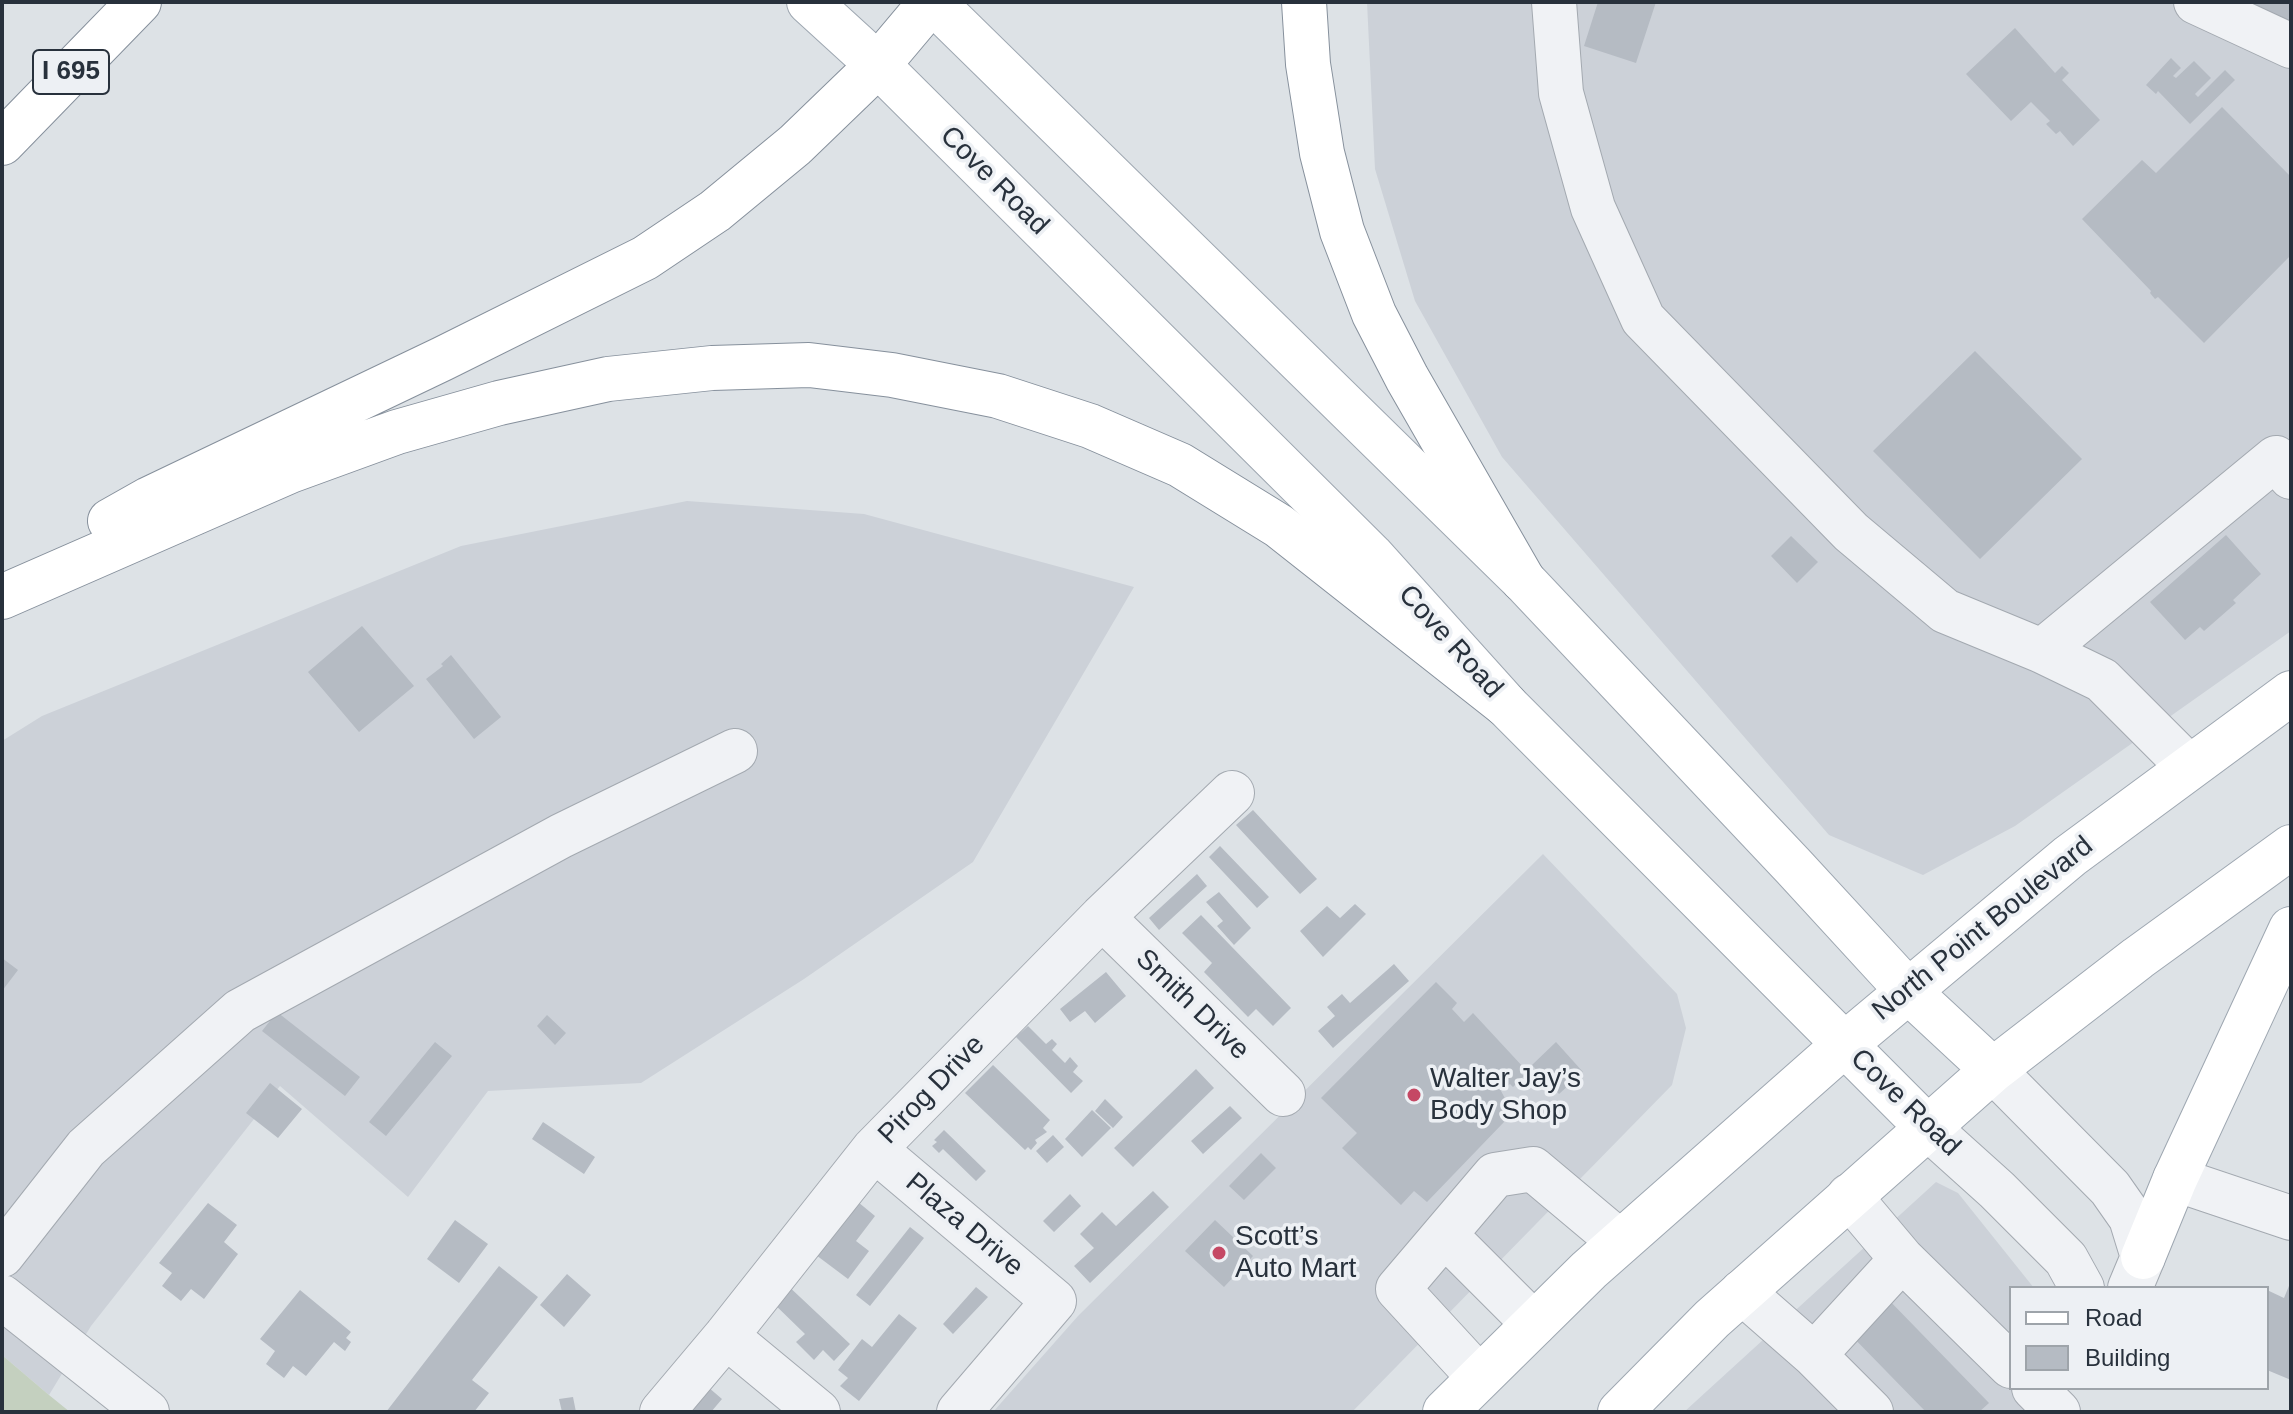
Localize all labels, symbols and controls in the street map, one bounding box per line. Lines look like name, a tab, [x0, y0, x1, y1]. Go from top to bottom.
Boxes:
road number: I 695	[33, 50, 109, 94]
street label: Cove Road	[933, 120, 1055, 242]
street label: Cove Road	[1391, 579, 1509, 705]
street label: North Point Boulevard	[1866, 830, 2100, 1028]
street label: Smith Drive	[1128, 943, 1256, 1067]
street label: Pirog Drive	[872, 1029, 992, 1151]
street label: Cove Road	[1843, 1042, 1967, 1164]
place label: Walter Jay’s Body Shop	[1430, 1062, 1581, 1128]
marker: Walter Jay’s Body Shop	[1405, 1086, 1423, 1104]
street label: Plaza Drive	[898, 1166, 1030, 1284]
place label: Scott’s Auto Mart	[1235, 1220, 1356, 1286]
marker: Scott’s Auto Mart	[1210, 1244, 1228, 1262]
legend	[2009, 1286, 2269, 1390]
text: Road	[2085, 1304, 2142, 1331]
text: Building	[2085, 1344, 2170, 1371]

